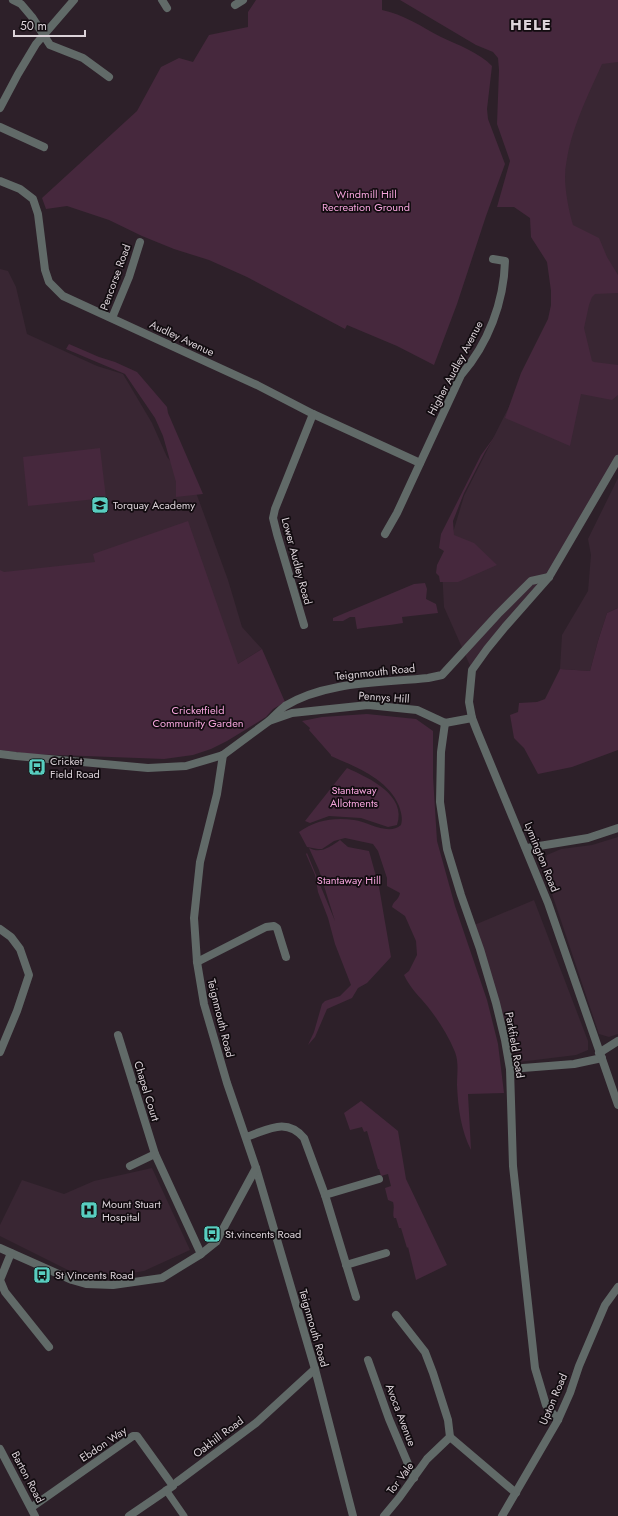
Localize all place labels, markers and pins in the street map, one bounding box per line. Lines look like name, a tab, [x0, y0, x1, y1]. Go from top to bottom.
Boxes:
school or university icon: Torquay Academy	[90, 495, 110, 515]
place label: Torquay Academy	[113, 497, 195, 513]
place label: Cricket Field Road	[50, 753, 100, 782]
bus stop icon: Cricket Field Road	[27, 757, 47, 777]
place label: Mount Stuart Hospital	[102, 1196, 161, 1225]
hospital icon: Mount Stuart Hospital	[79, 1200, 99, 1220]
bus stop icon: St.vincents Road	[202, 1224, 222, 1244]
place label: St.vincents Road	[225, 1226, 301, 1242]
bus stop icon: St Vincents Road	[32, 1265, 52, 1285]
place label: St Vincents Road	[55, 1267, 134, 1283]

